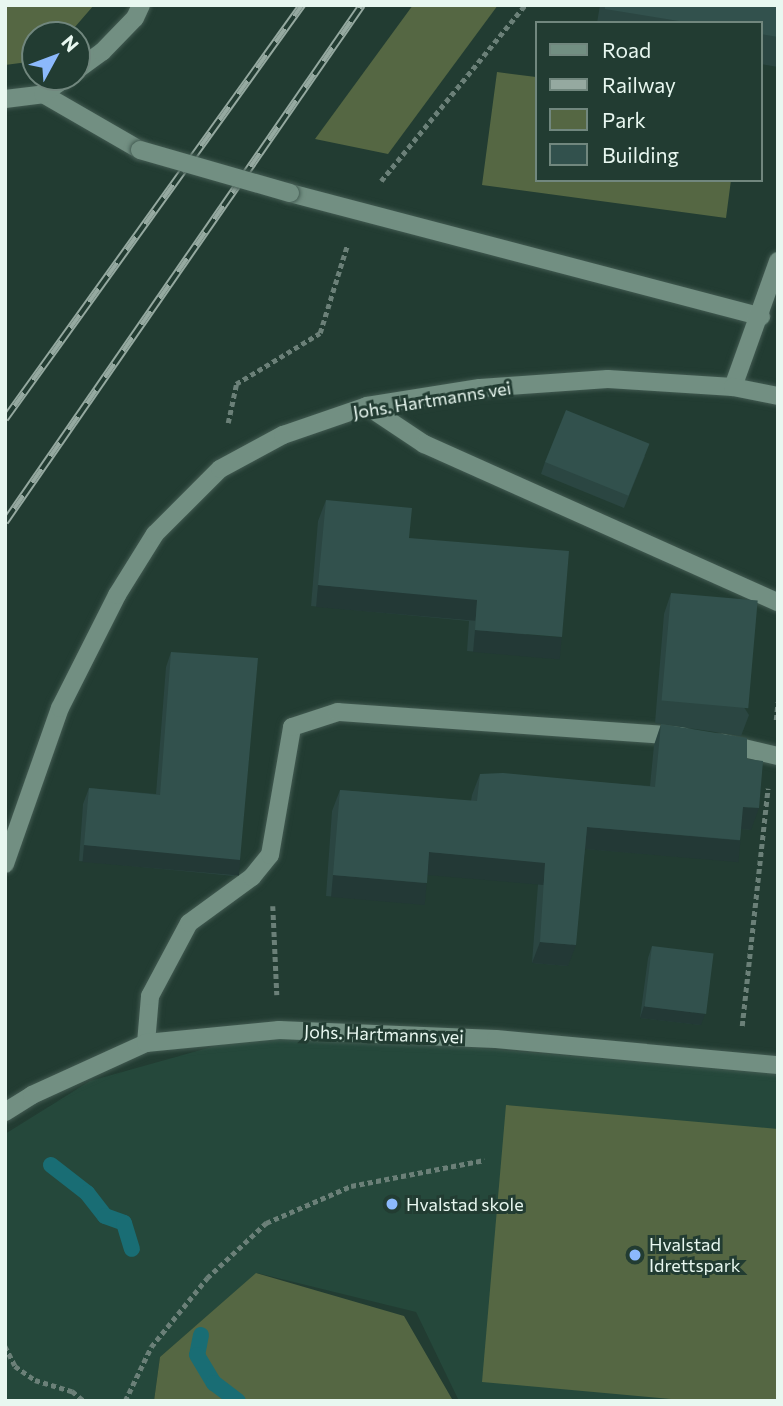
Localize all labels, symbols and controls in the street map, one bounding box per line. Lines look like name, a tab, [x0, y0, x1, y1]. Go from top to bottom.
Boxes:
north arrow	[21, 21, 91, 91]
legend	[534, 21, 762, 182]
text: N	[57, 30, 84, 56]
text: Road	[602, 37, 651, 62]
text: Railway	[602, 72, 676, 97]
text: Park	[602, 107, 646, 132]
text: Building	[602, 142, 679, 167]
street label: Johs. Hartmanns vei	[351, 377, 513, 423]
street label: Johs. Hartmanns vei	[304, 1020, 464, 1048]
place label: Hvalstad skole	[406, 1193, 524, 1215]
marker: Hvalstad skole	[384, 1196, 400, 1212]
place label: Hvalstad Idrettspark	[649, 1234, 741, 1276]
marker: Hvalstad Idrettspark	[627, 1247, 643, 1263]

